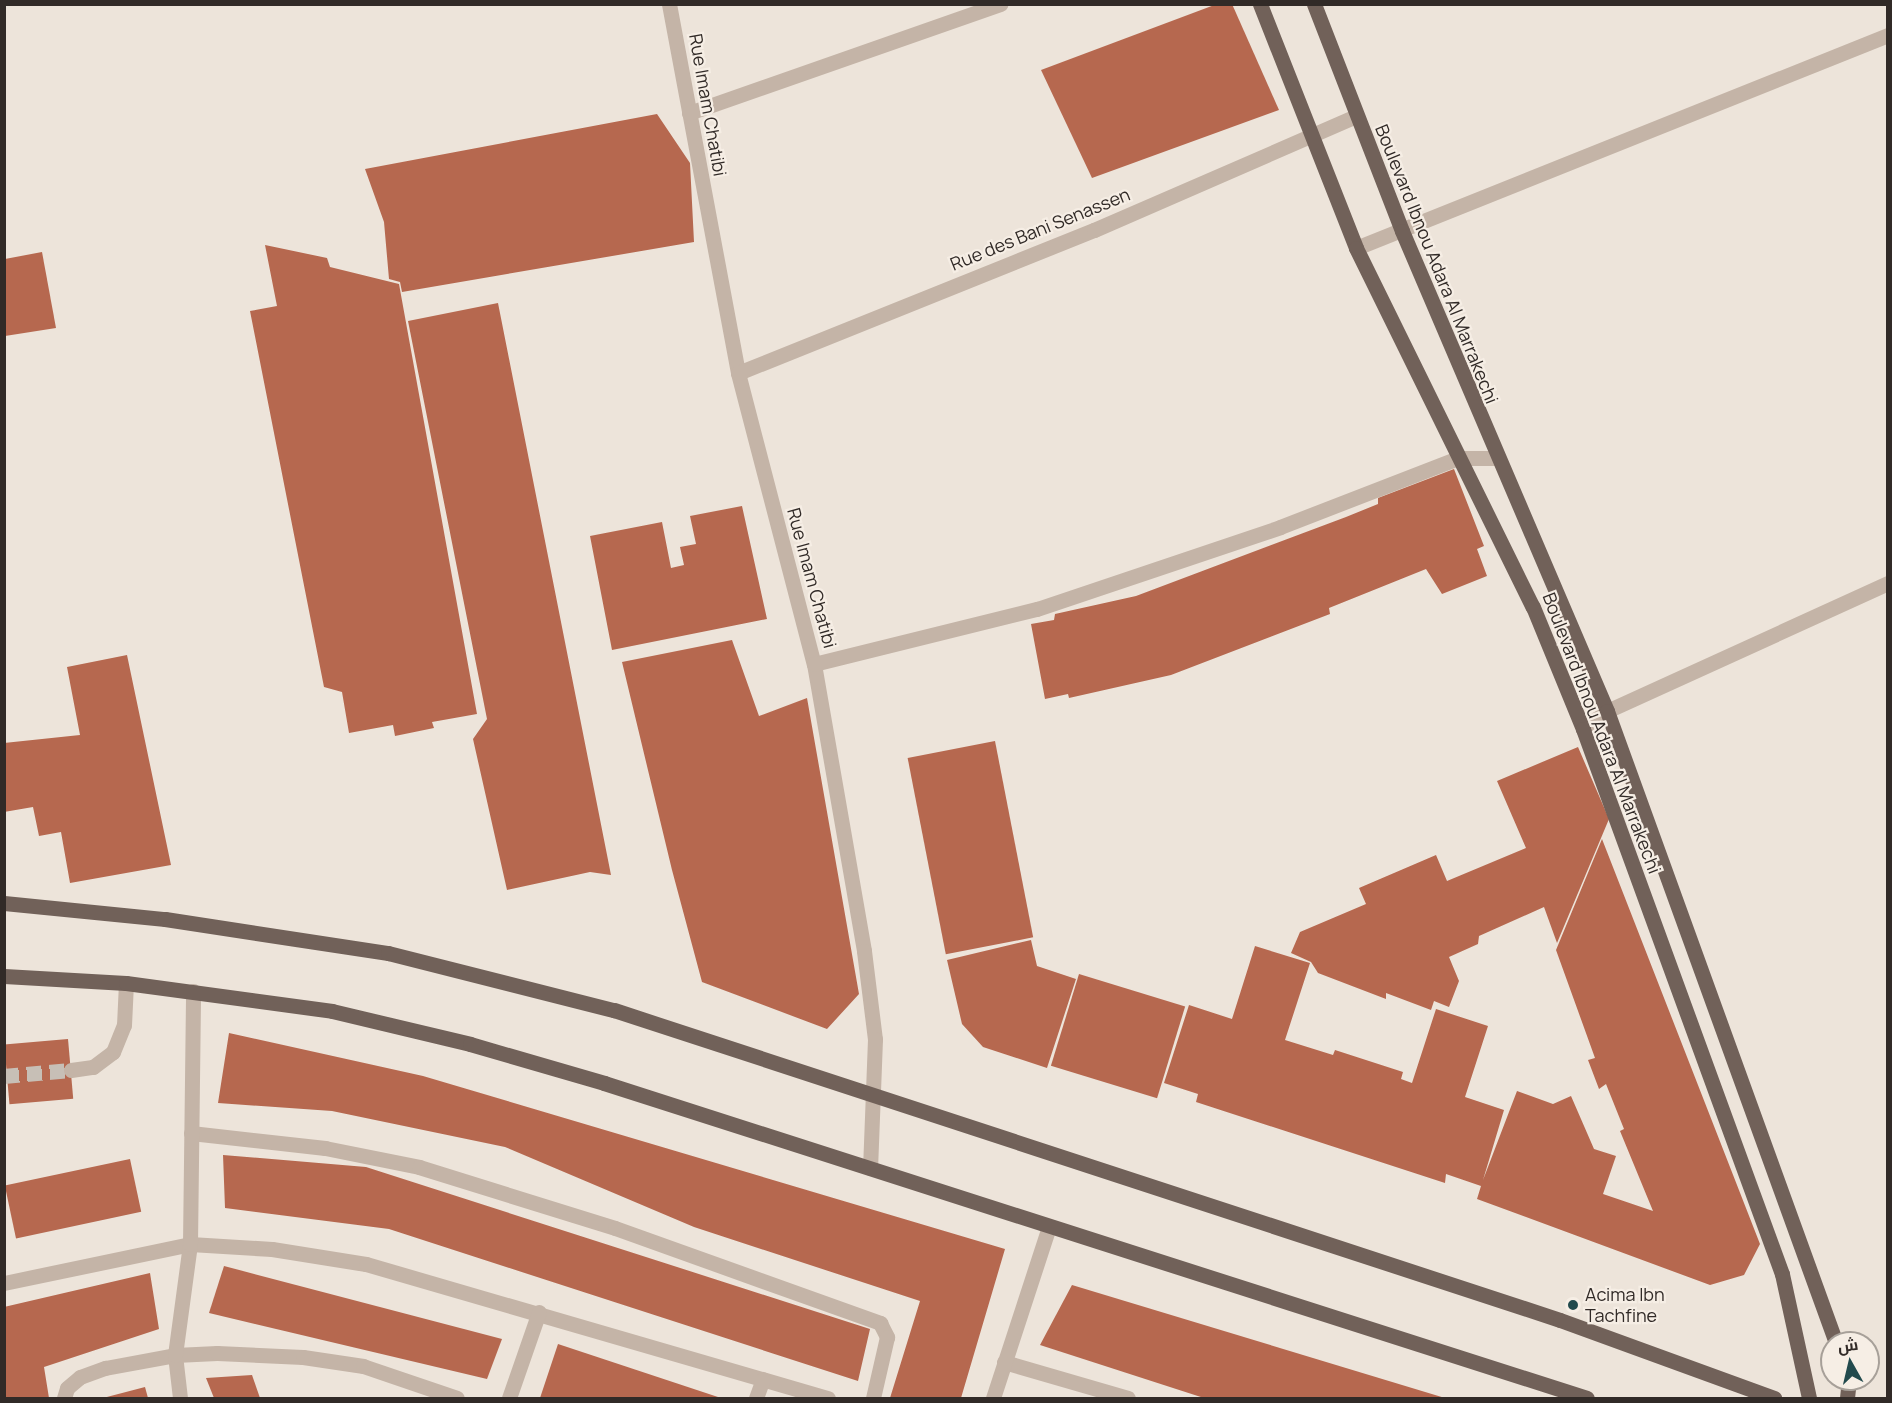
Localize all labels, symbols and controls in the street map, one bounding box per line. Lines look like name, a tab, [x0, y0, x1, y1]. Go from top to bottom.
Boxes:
street label: Rue Imam Chatibi	[685, 32, 731, 178]
street label: Boulevard Ibnou Adara Al Marrakechi	[1371, 121, 1503, 407]
street label: Rue des Bani Senassen	[947, 183, 1133, 275]
street label: Rue Imam Chatibi	[783, 505, 841, 651]
street label: Boulevard Ibnou Adara Al Marrakechi	[1538, 589, 1666, 877]
place label: Acima Ibn Tachfine	[1585, 1284, 1665, 1326]
marker: Acima Ibn Tachfine	[1566, 1298, 1580, 1312]
north arrow	[1820, 1331, 1880, 1391]
text: ش	[1836, 1333, 1859, 1357]

